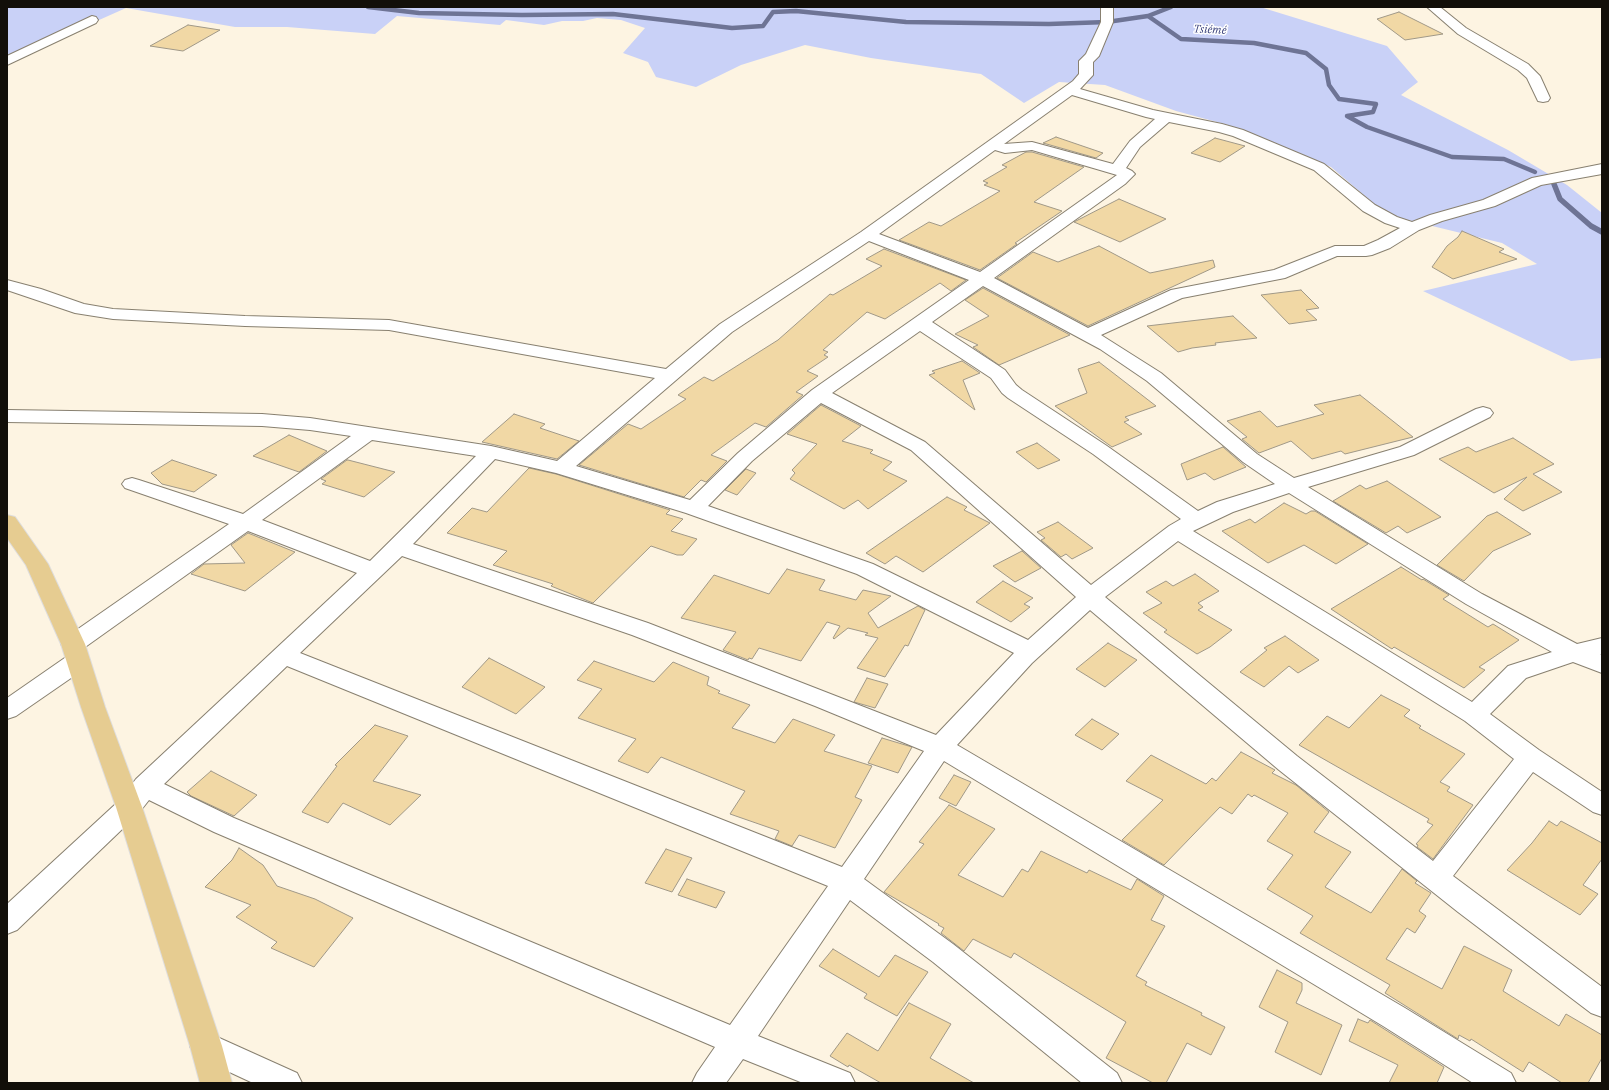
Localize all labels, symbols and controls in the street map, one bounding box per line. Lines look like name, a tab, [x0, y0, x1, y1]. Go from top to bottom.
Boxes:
water label: Tsiémé	[1193, 23, 1227, 37]

